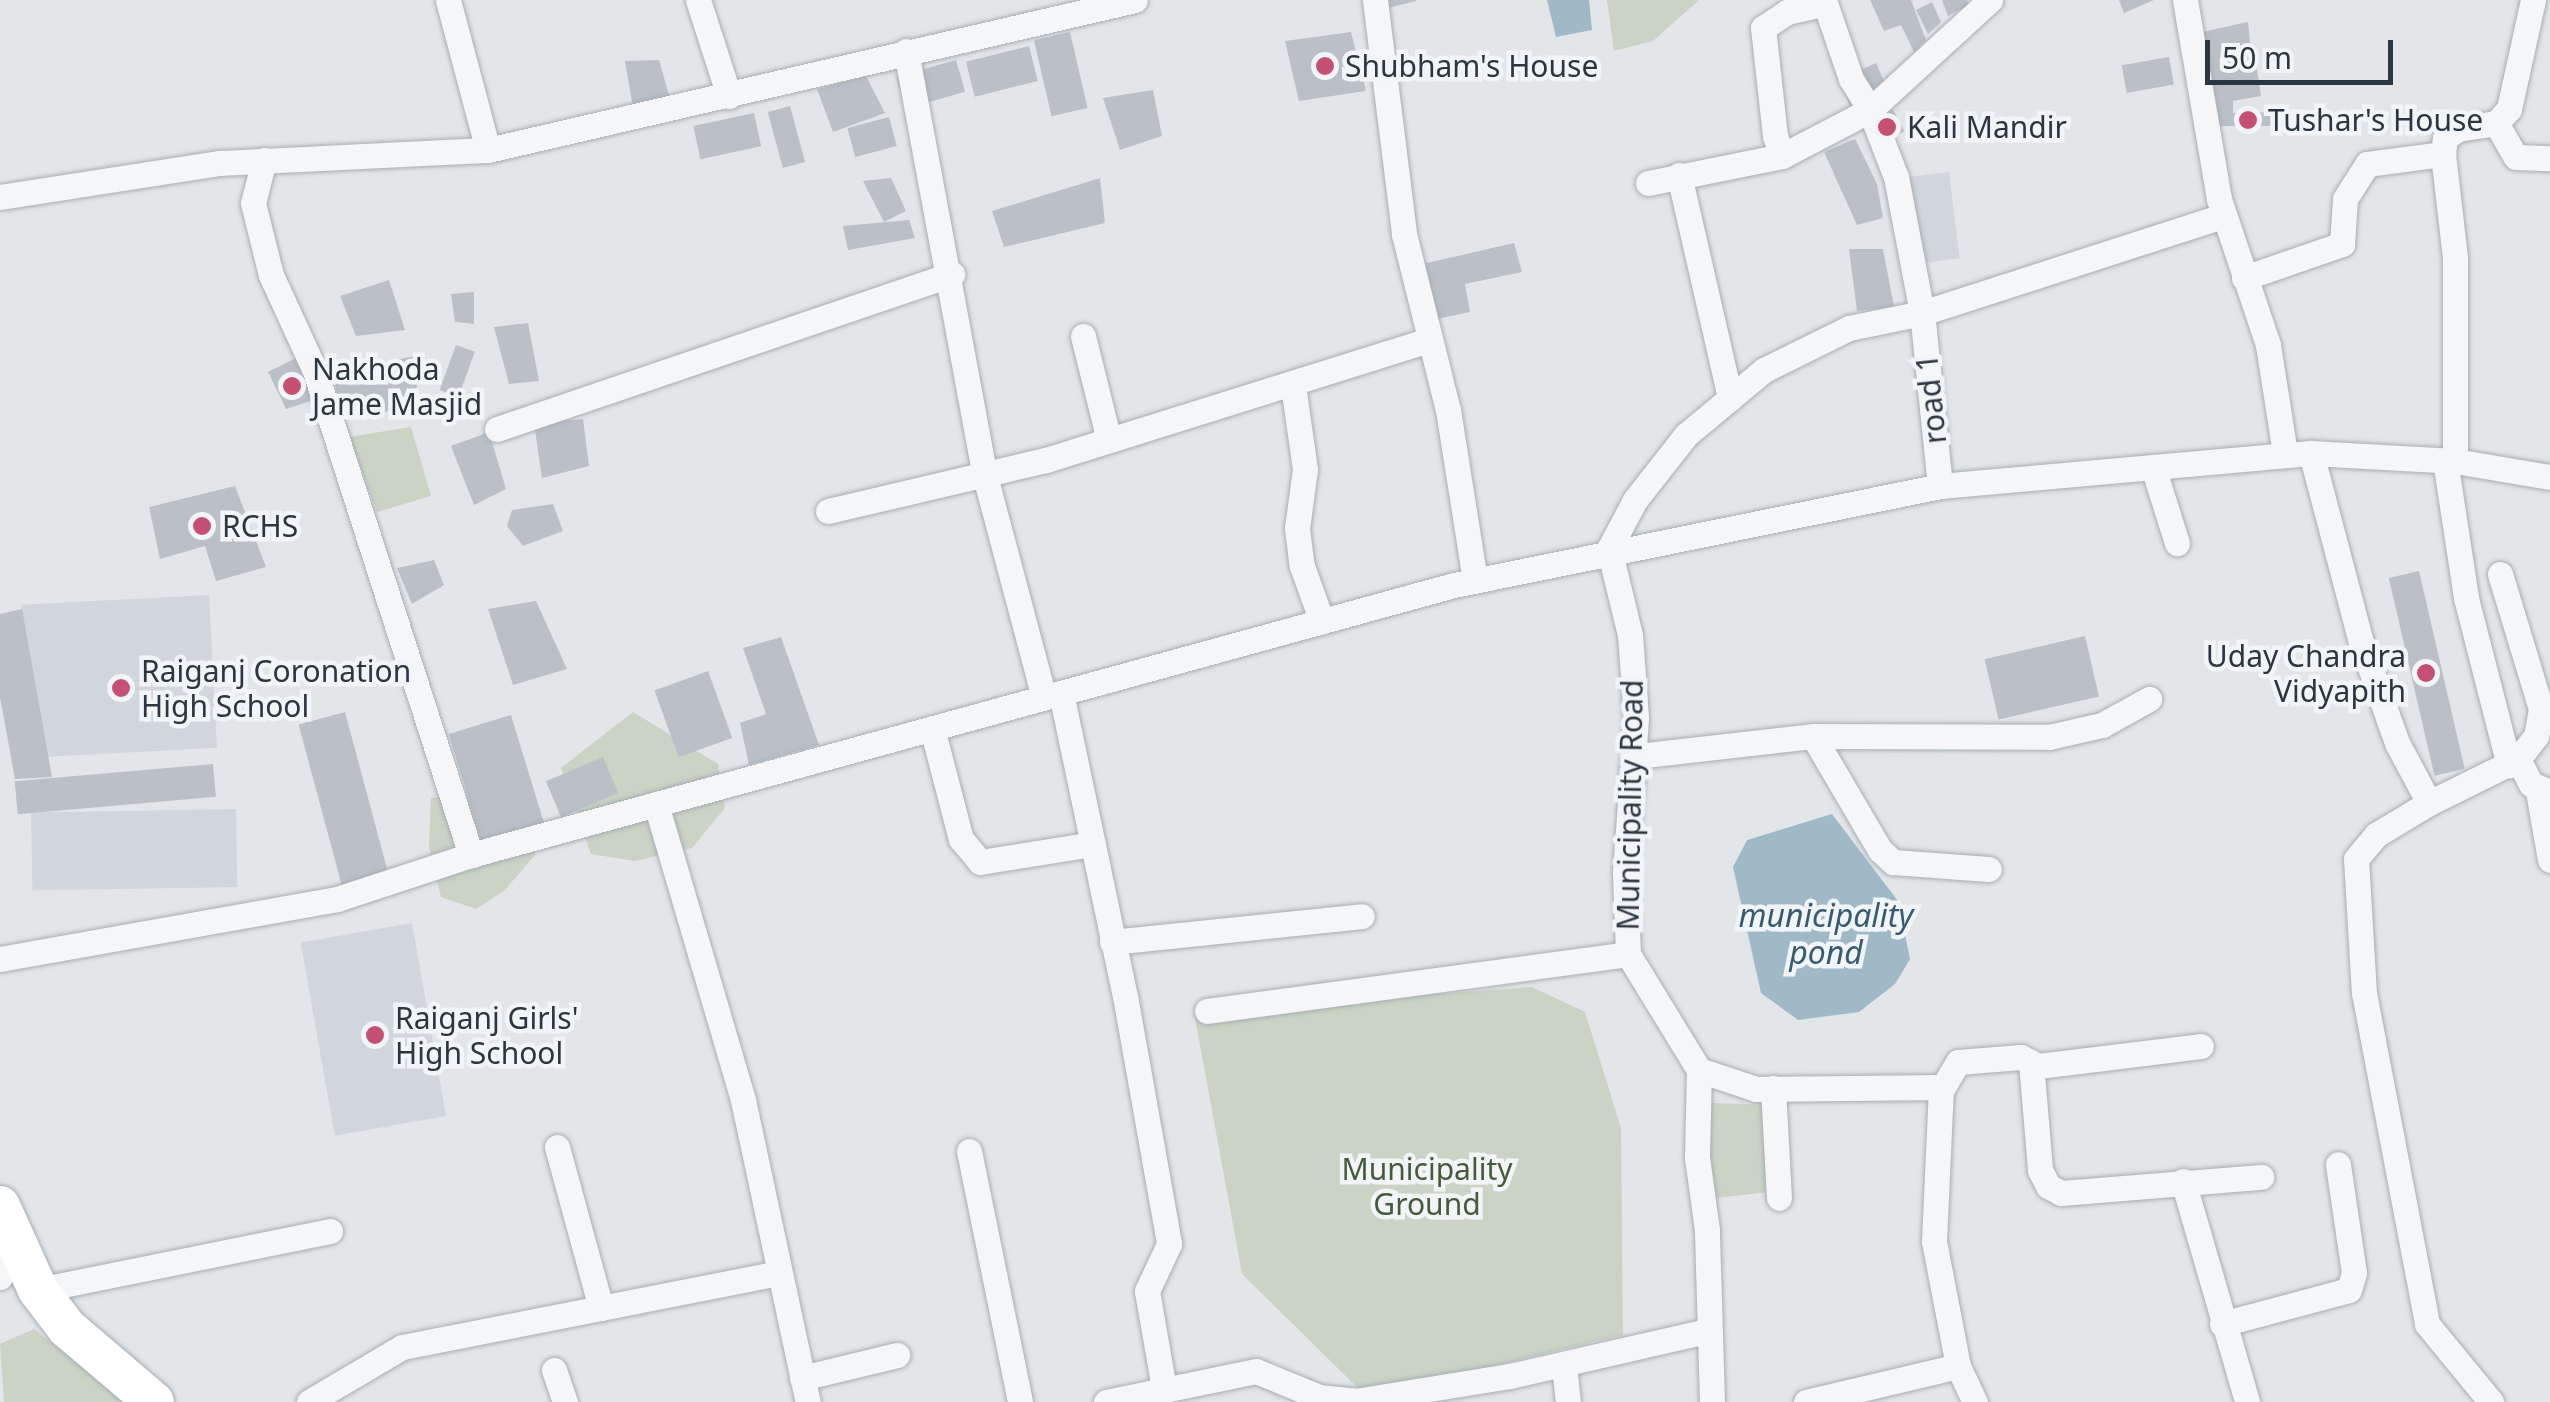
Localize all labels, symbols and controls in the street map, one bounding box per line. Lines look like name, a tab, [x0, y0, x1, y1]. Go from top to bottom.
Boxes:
scale bar	[2210, 20, 2398, 82]
text: 50 m	[2222, 37, 2292, 78]
place label: Shubham's House	[1345, 48, 1598, 84]
marker: Shubham's House	[1314, 55, 1336, 77]
place label: Tushar's House	[2268, 102, 2483, 138]
place label: Kali Mandir	[1907, 109, 2067, 145]
marker: Tushar's House	[2237, 109, 2259, 131]
marker: Kali Mandir	[1876, 116, 1898, 138]
place label: Nakhoda Jame Masjid	[312, 351, 482, 422]
street label: road 1	[1908, 352, 1954, 446]
marker: Nakhoda Jame Masjid	[281, 375, 303, 397]
place label: RCHS	[222, 508, 298, 544]
marker: RCHS	[191, 515, 213, 537]
place label: Uday Chandra Vidyapith	[2206, 638, 2406, 708]
place label: Raiganj Coronation High School	[141, 653, 411, 724]
marker: Uday Chandra Vidyapith	[2415, 662, 2437, 684]
marker: Raiganj Coronation High School	[110, 677, 132, 699]
street label: Municipality Road	[1610, 679, 1650, 931]
water label: municipality pond	[1739, 897, 1913, 972]
place label: Raiganj Girls' High School	[395, 1000, 578, 1070]
marker: Raiganj Girls' High School	[364, 1024, 386, 1046]
park label: Municipality Ground	[1341, 1151, 1513, 1222]

